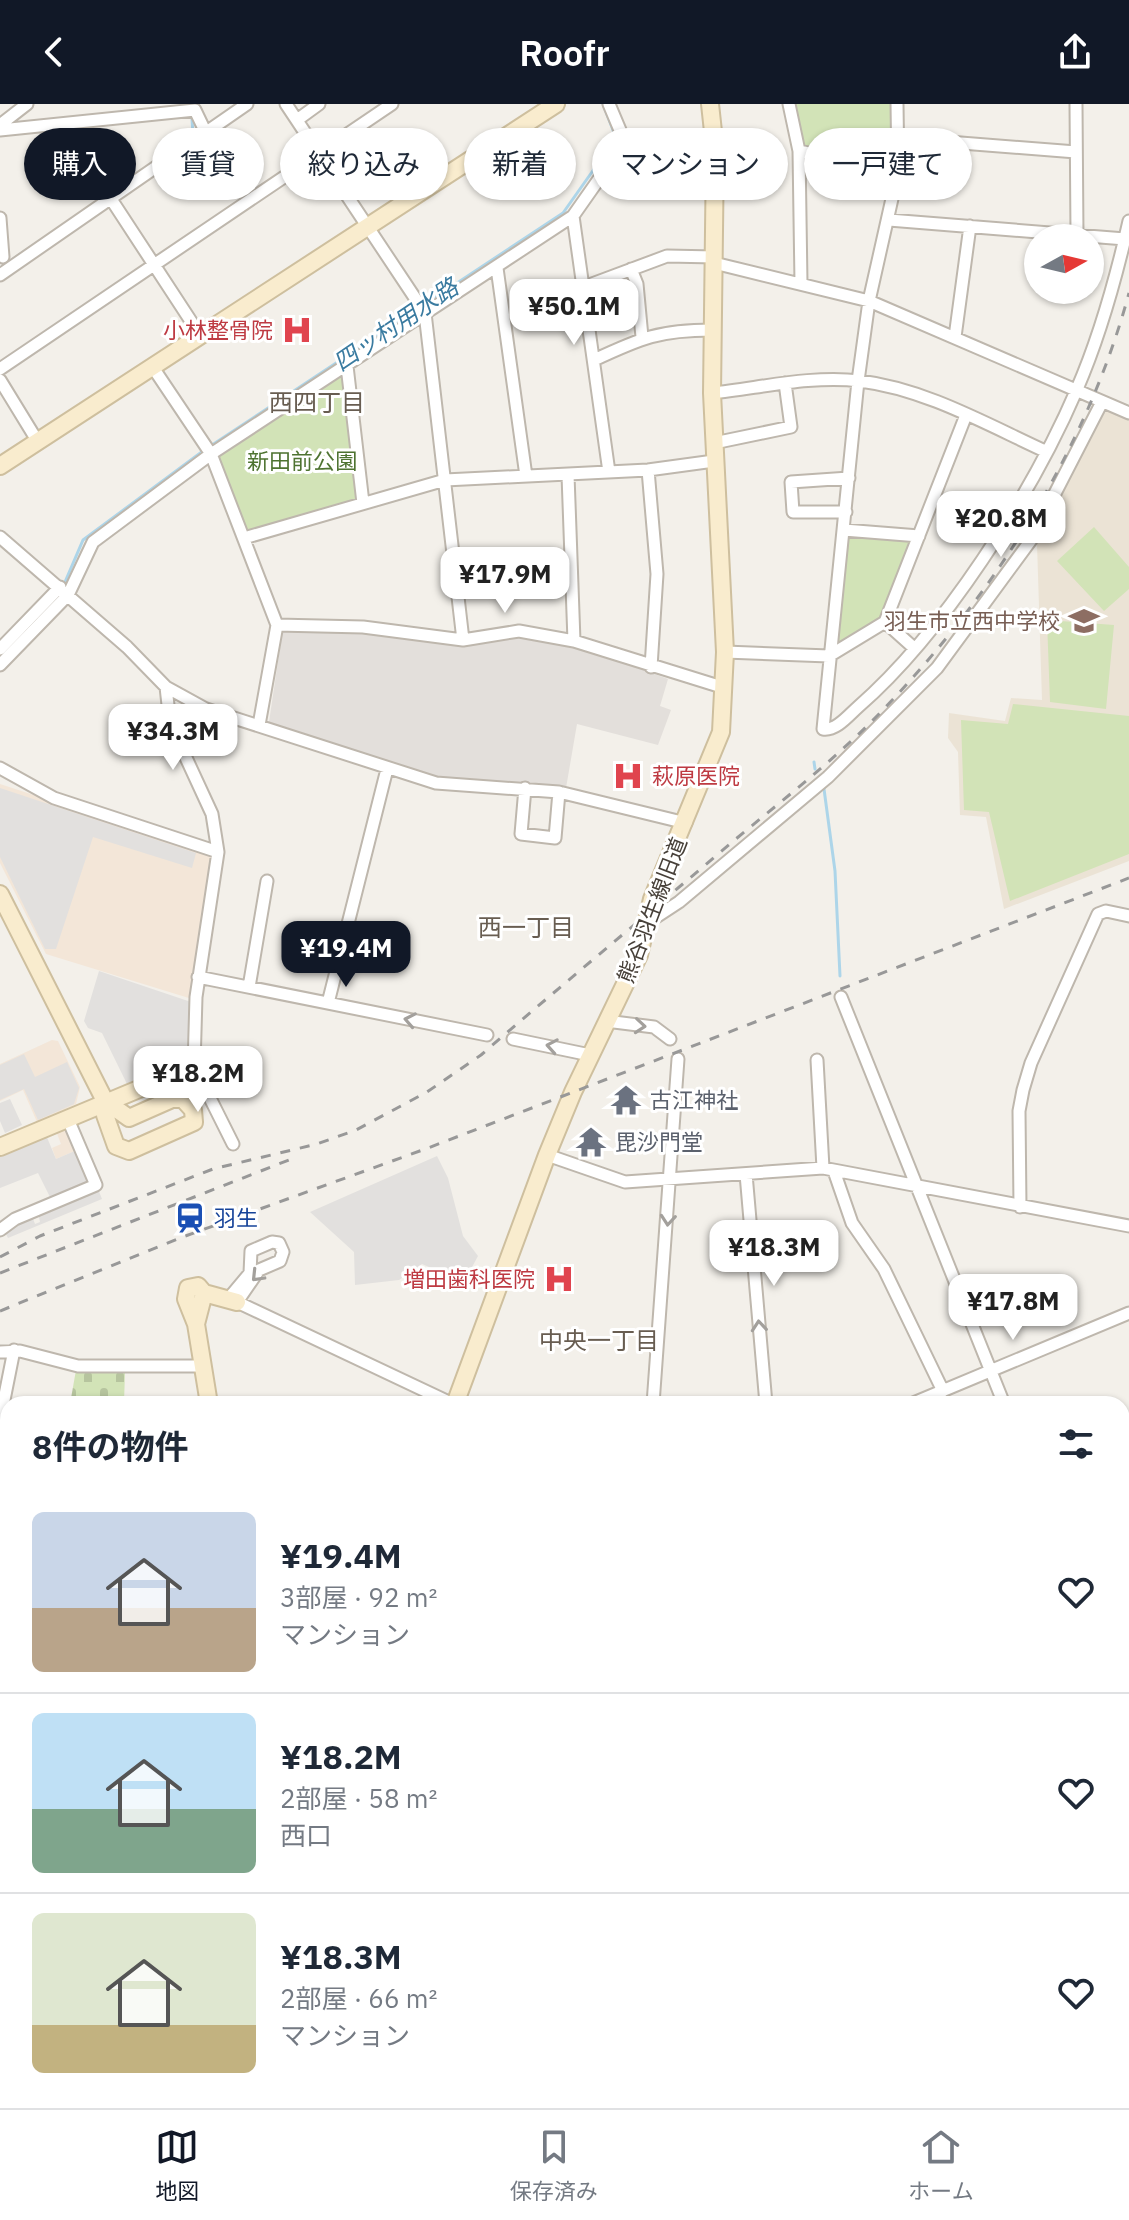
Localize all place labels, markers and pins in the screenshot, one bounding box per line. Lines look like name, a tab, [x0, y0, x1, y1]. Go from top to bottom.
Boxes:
pin: ¥50.1M	[509, 279, 639, 347]
hospital icon: 小林整骨院	[280, 313, 314, 347]
place label: 小林整骨院	[163, 315, 273, 344]
pin: ¥20.8M	[936, 491, 1066, 559]
pin: ¥17.9M	[440, 547, 570, 615]
school or university icon: 羽生市立西中学校	[1067, 604, 1101, 638]
place label: 羽生市立西中学校	[884, 606, 1060, 635]
pin: ¥34.3M	[108, 704, 238, 772]
hospital icon: 萩原医院	[611, 759, 645, 793]
place label: 萩原医院	[652, 761, 740, 790]
pin: ¥19.4M	[281, 921, 411, 989]
pin: ¥18.2M	[133, 1046, 263, 1114]
temple icon: 古江神社	[609, 1083, 643, 1117]
place label: 古江神社	[650, 1085, 738, 1114]
temple icon: 毘沙門堂	[574, 1125, 608, 1159]
place label: 毘沙門堂	[615, 1127, 703, 1156]
station icon: 羽生	[173, 1201, 207, 1235]
place label: 羽生	[214, 1203, 258, 1232]
pin: ¥18.3M	[709, 1220, 839, 1288]
hospital icon: 増田歯科医院	[542, 1262, 576, 1296]
place label: 増田歯科医院	[403, 1264, 535, 1293]
pin: ¥17.8M	[948, 1274, 1078, 1342]

